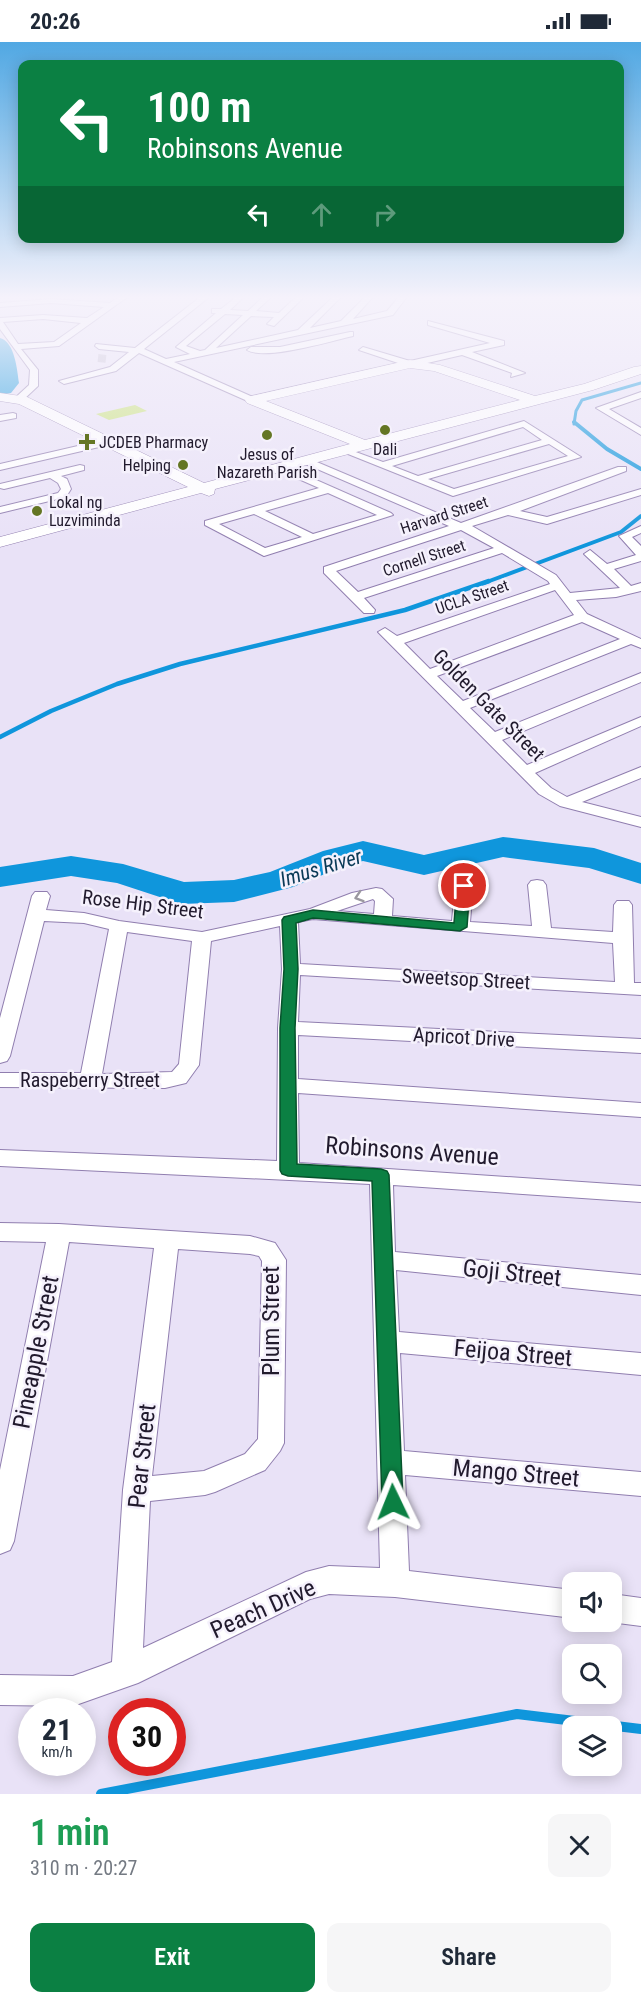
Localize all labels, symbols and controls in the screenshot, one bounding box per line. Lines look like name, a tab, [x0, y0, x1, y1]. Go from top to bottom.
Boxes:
text: 20:26	[30, 9, 81, 34]
text: 100 m	[147, 83, 252, 132]
icon: left	[48, 84, 126, 162]
text: Robinsons Avenue	[147, 133, 343, 165]
icon: left	[242, 198, 275, 231]
icon: ahead	[305, 198, 338, 231]
icon: right	[368, 198, 401, 231]
marker: Dali	[378, 423, 392, 437]
marker: Jesus of Nazareth Parish	[260, 428, 274, 442]
place label: JCDEB Pharmacy	[99, 433, 209, 452]
marker: JCDEB Pharmacy	[80, 435, 94, 449]
place label: Dali	[373, 440, 397, 459]
place label: Jesus of Nazareth Parish	[217, 445, 317, 482]
place label: Helping	[123, 456, 171, 475]
marker: Helping	[176, 458, 190, 472]
street label: Harvard Street	[398, 492, 490, 538]
place label: Lokal ng Luzviminda	[49, 493, 121, 530]
marker: Lokal ng Luzviminda	[30, 504, 44, 518]
street label: Cornell Street	[380, 536, 468, 580]
street label: UCLA Street	[433, 576, 511, 618]
street label: Golden Gate Street	[428, 644, 550, 766]
water label: Imus River	[277, 844, 366, 892]
pin	[438, 860, 489, 911]
icon: arrive	[447, 869, 480, 902]
street label: Rose Hip Street	[81, 885, 205, 923]
one-way arrow	[354, 890, 365, 902]
street label: Sweetsop Street	[401, 964, 531, 994]
street label: Apricot Drive	[413, 1022, 515, 1052]
street label: Raspeberry Street	[20, 1068, 160, 1092]
street label: Robinsons Avenue	[324, 1131, 500, 1171]
street label: Goji Street	[461, 1254, 563, 1292]
street label: Plum Street	[257, 1266, 285, 1376]
street label: Pineapple Street	[7, 1273, 65, 1431]
street label: Feijoa Street	[453, 1334, 573, 1372]
street label: Pear Street	[123, 1402, 161, 1510]
street label: Mango Street	[452, 1454, 580, 1492]
position arrow	[361, 1470, 425, 1534]
map controls	[562, 1572, 622, 1776]
button: sound	[562, 1572, 622, 1632]
street label: Peach Drive	[206, 1573, 320, 1645]
button: search	[562, 1644, 622, 1704]
speed limit sign: 30	[108, 1698, 186, 1776]
text: 21	[42, 1712, 72, 1747]
button: layers	[562, 1716, 622, 1776]
text: km/h	[42, 1743, 72, 1761]
text: 1 min	[30, 1812, 110, 1854]
button: close	[548, 1814, 611, 1877]
text: 310 m · 20:27	[30, 1856, 137, 1880]
button: Exit	[30, 1923, 315, 1992]
button: Share	[327, 1923, 611, 1992]

